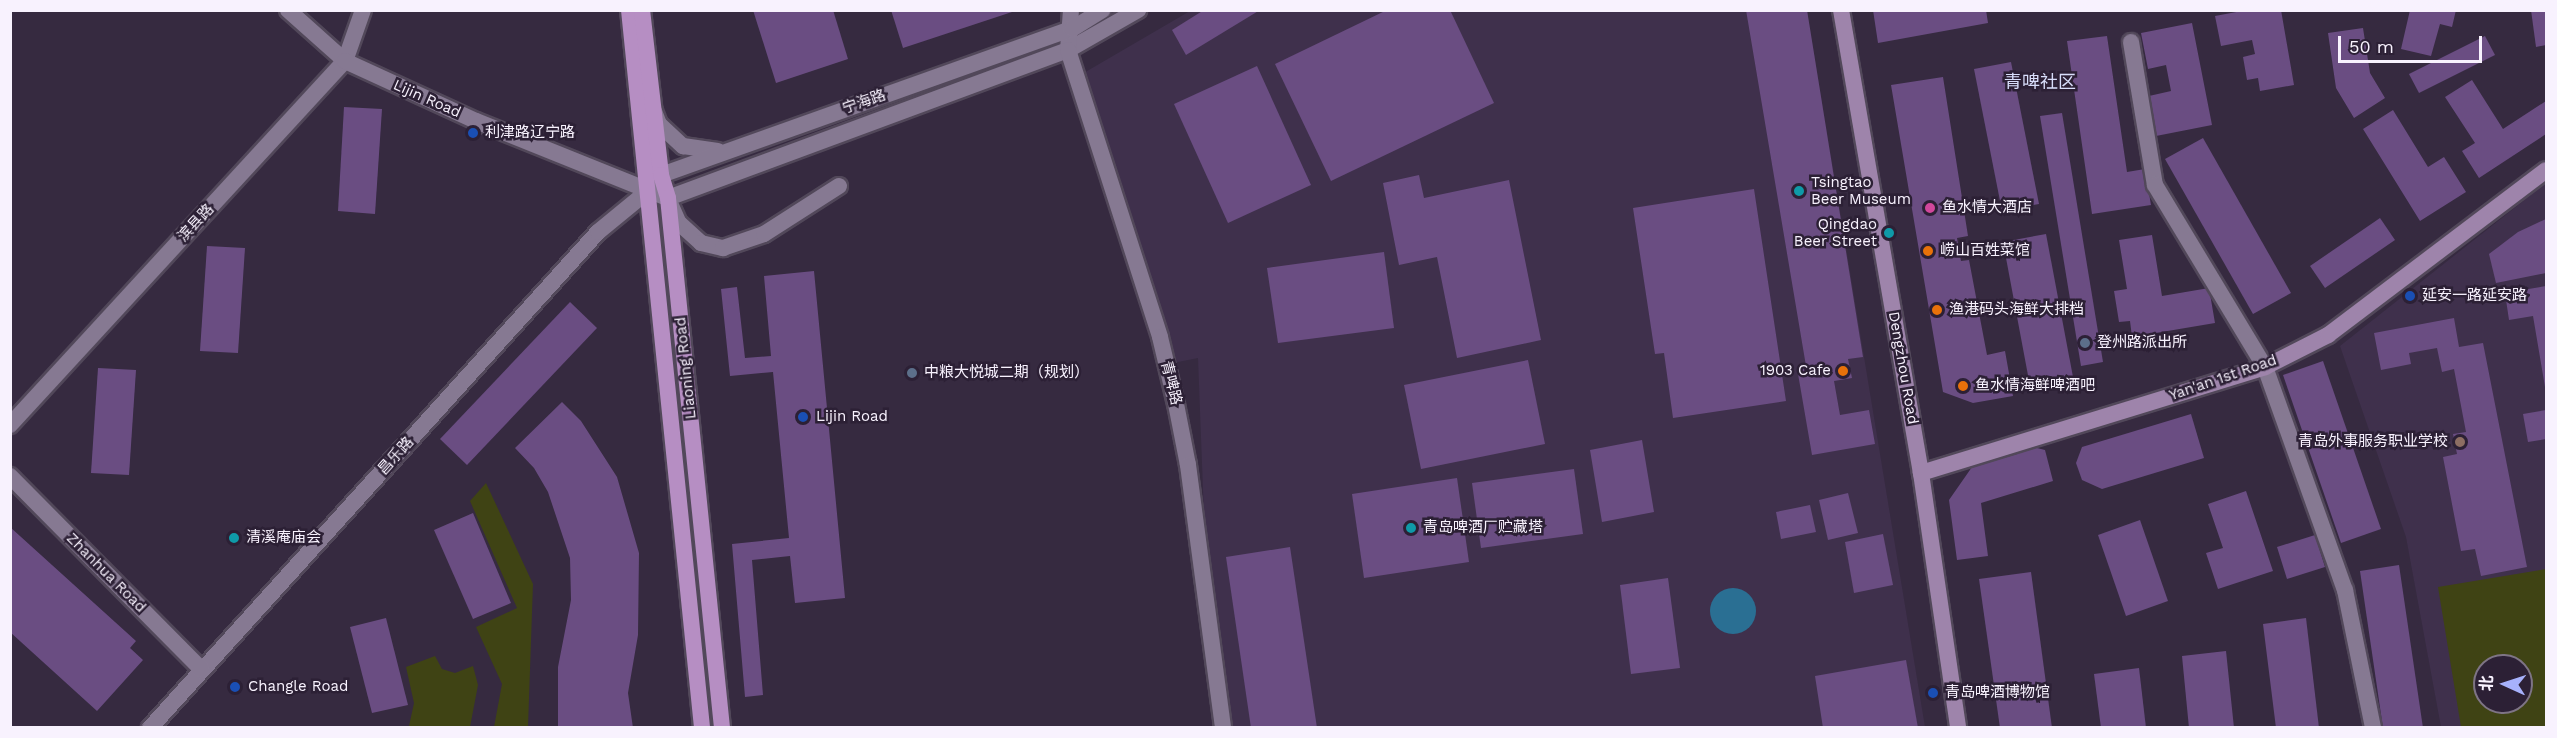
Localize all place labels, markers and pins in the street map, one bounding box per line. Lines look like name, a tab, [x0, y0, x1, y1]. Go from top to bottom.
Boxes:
place label: 利津路辽宁路	[485, 124, 575, 142]
marker: 利津路辽宁路	[466, 126, 480, 140]
place label: Tsingtao Beer Museum	[1811, 173, 1911, 208]
marker: Tsingtao Beer Museum	[1792, 184, 1806, 198]
place label: 鱼水情大酒店	[1942, 199, 2032, 217]
marker: 鱼水情大酒店	[1923, 201, 1937, 215]
place label: Qingdao Beer Street	[1794, 215, 1877, 250]
marker: Qingdao Beer Street	[1882, 226, 1896, 240]
place label: 崂山百姓菜馆	[1940, 242, 2030, 260]
marker: 崂山百姓菜馆	[1921, 244, 1935, 258]
place label: 延安一路延安路	[2422, 287, 2527, 305]
marker: 延安一路延安路	[2403, 289, 2417, 303]
place label: 渔港码头海鲜大排档	[1949, 301, 2084, 319]
marker: 渔港码头海鲜大排档	[1930, 303, 1944, 317]
place label: 登州路派出所	[2097, 334, 2187, 352]
marker: 登州路派出所	[2078, 336, 2092, 350]
place label: 1903 Cafe	[1760, 362, 1831, 380]
place label: 中粮大悦城二期（规划）	[924, 364, 1089, 382]
marker: 1903 Cafe	[1836, 364, 1850, 378]
marker: 中粮大悦城二期（规划）	[905, 366, 919, 380]
place label: 鱼水情海鲜啤酒吧	[1975, 377, 2095, 395]
marker: 鱼水情海鲜啤酒吧	[1956, 379, 1970, 393]
marker: Lijin Road	[794, 408, 812, 426]
place label: Lijin Road	[816, 408, 888, 426]
place label: 青岛外事服务职业学校	[2298, 433, 2448, 451]
marker: 青岛外事服务职业学校	[2453, 435, 2467, 449]
place label: 青岛啤酒厂贮藏塔	[1423, 519, 1543, 537]
marker: 青岛啤酒厂贮藏塔	[1404, 521, 1418, 535]
place label: 清溪庵庙会	[246, 529, 321, 547]
marker: 清溪庵庙会	[227, 531, 241, 545]
marker: Changle Road	[226, 678, 244, 696]
place label: Changle Road	[248, 678, 348, 696]
place label: 青岛啤酒博物馆	[1945, 684, 2050, 702]
marker: 青岛啤酒博物馆	[1926, 686, 1940, 700]

